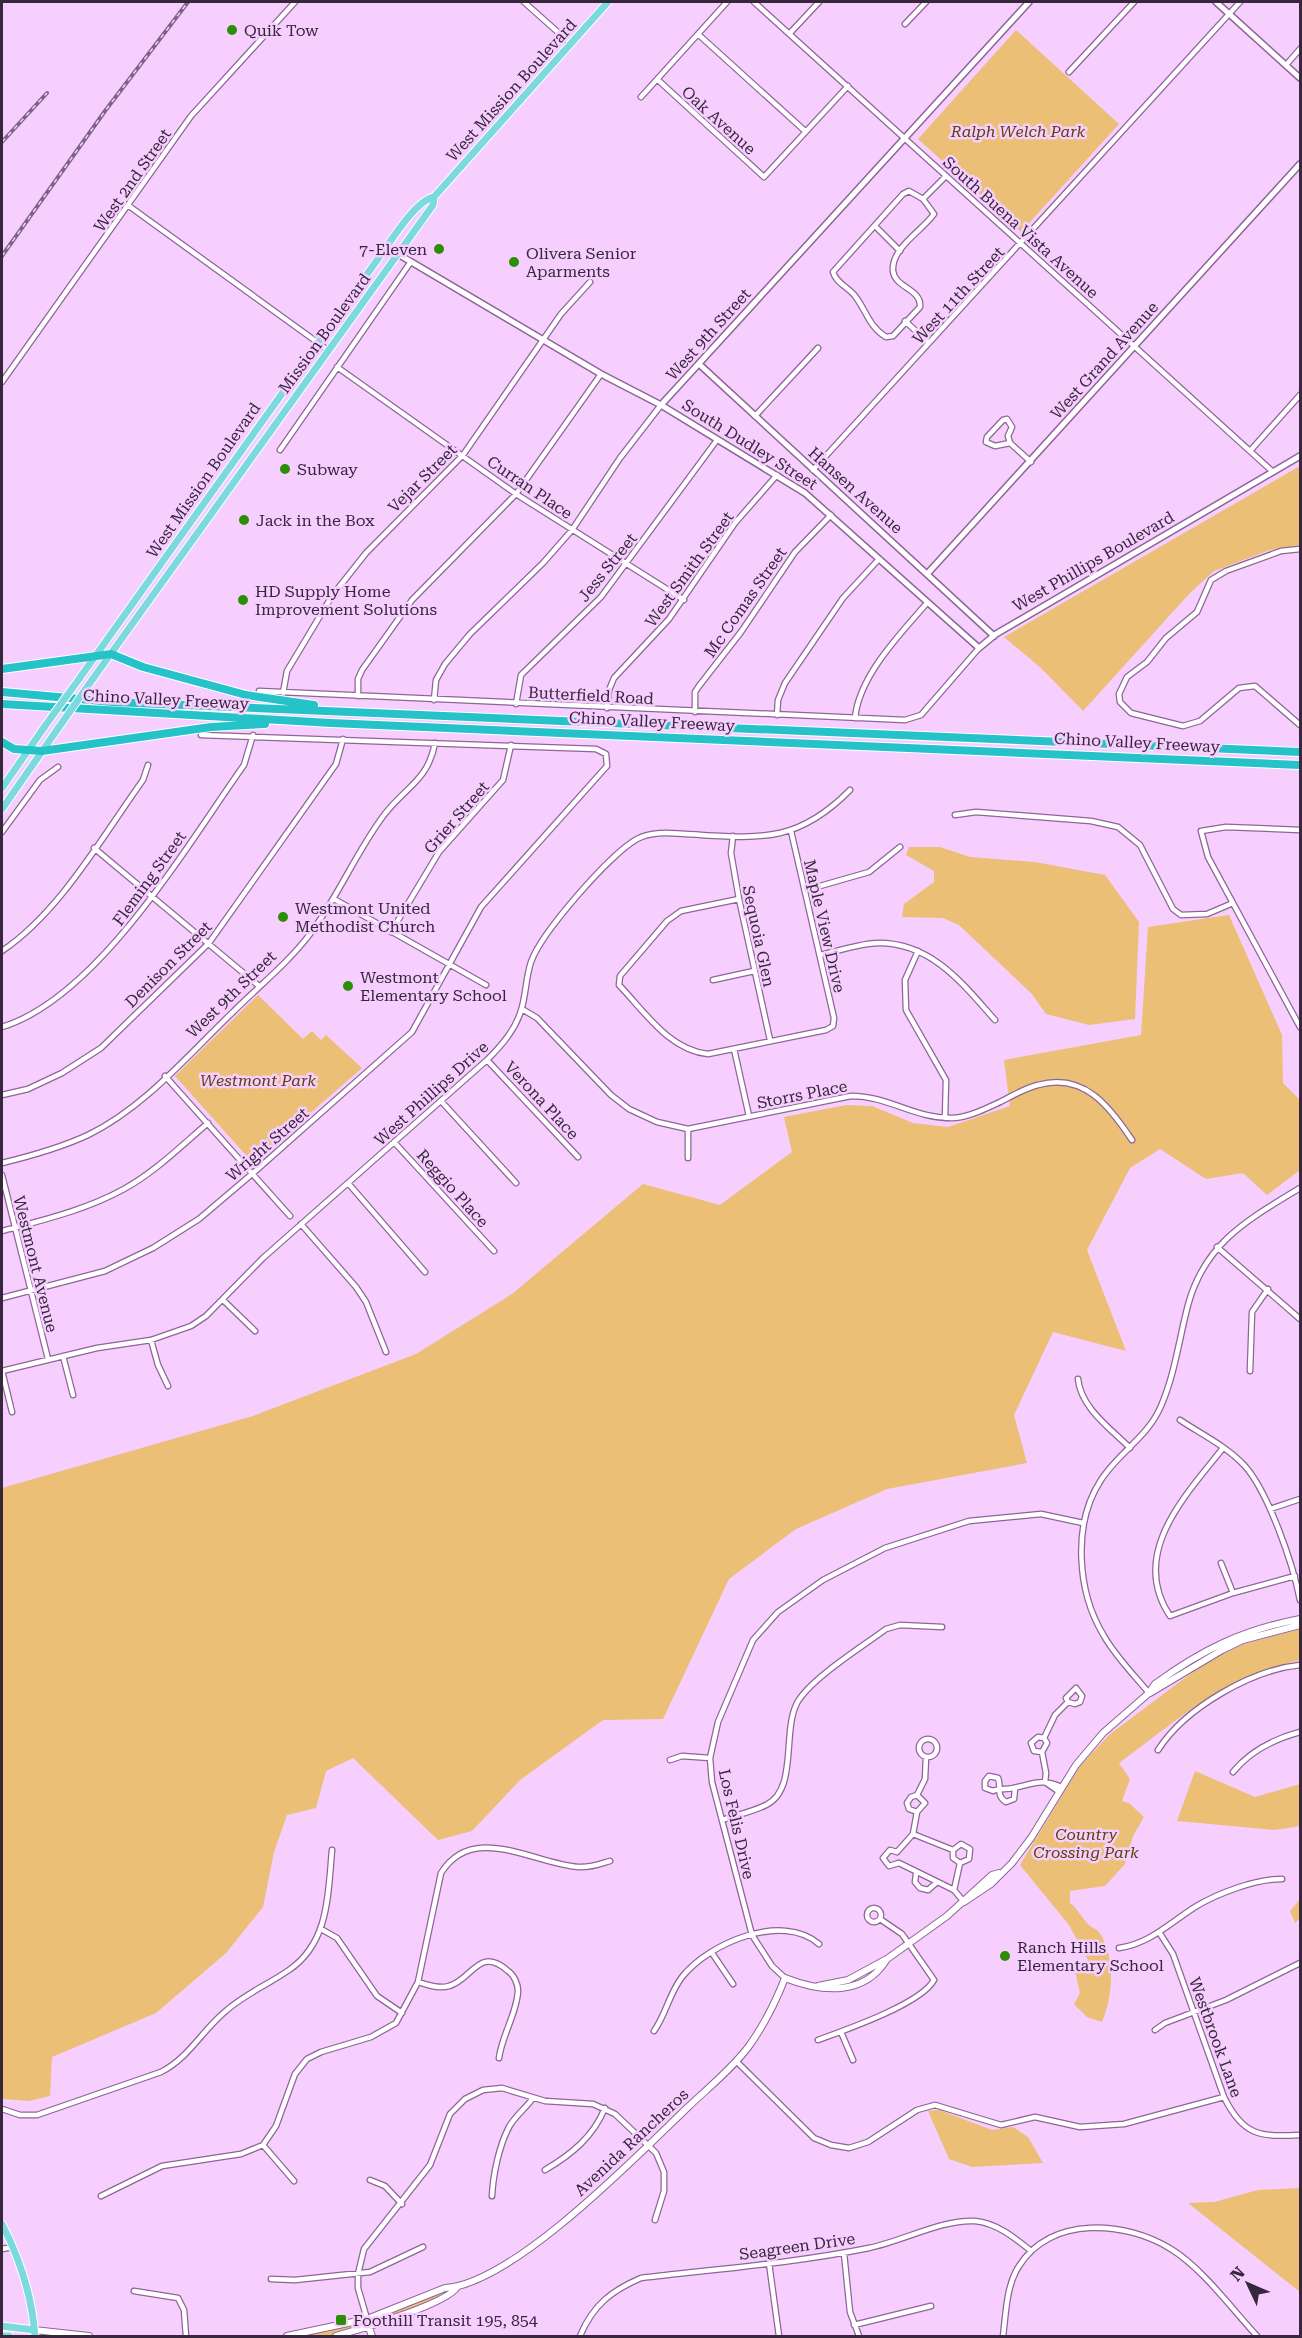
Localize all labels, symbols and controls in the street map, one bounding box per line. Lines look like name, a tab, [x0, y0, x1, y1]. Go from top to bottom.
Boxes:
street label: West Mission Boulevard	[442, 15, 580, 166]
place label: Quik Tow	[244, 21, 319, 40]
marker: Quik Tow	[225, 23, 239, 37]
street label: Oak Avenue	[678, 82, 760, 159]
park label: Ralph Welch Park	[950, 122, 1086, 141]
street label: West 2nd Street	[90, 125, 175, 235]
street label: South Buena Vista Avenue	[939, 153, 1102, 302]
place label: 7-Eleven	[359, 240, 427, 259]
marker: 7-Eleven	[432, 242, 446, 256]
street label: West 11th Street	[908, 243, 1008, 348]
place label: Olivera Senior Aparments	[526, 244, 637, 281]
marker: Olivera Senior Aparments	[507, 255, 521, 269]
street label: Mission Boulevard	[275, 270, 374, 397]
street label: West 9th Street	[662, 284, 755, 384]
street label: West Grand Avenue	[1047, 298, 1162, 423]
street label: South Dudley Street	[679, 395, 821, 494]
street label: West Mission Boulevard	[142, 399, 264, 562]
street label: Vejar Street	[384, 440, 461, 517]
street label: Hansen Avenue	[805, 443, 907, 538]
street label: Curran Place	[483, 452, 576, 523]
place label: Subway	[297, 460, 358, 479]
marker: Subway	[278, 462, 292, 476]
street label: West Phillips Boulevard	[1009, 507, 1177, 615]
street label: West Smith Street	[641, 508, 738, 631]
place label: Jack in the Box	[256, 511, 375, 530]
marker: Jack in the Box	[237, 513, 251, 527]
street label: Jess Street	[574, 529, 641, 605]
street label: Mc Comas Street	[700, 543, 791, 661]
place label: HD Supply Home Improvement Solutions	[255, 582, 438, 619]
marker: HD Supply Home Improvement Solutions	[236, 593, 250, 607]
street label: Butterfield Road	[528, 683, 654, 708]
street label: Chino Valley Freeway	[83, 686, 250, 713]
street label: Chino Valley Freeway	[569, 708, 736, 735]
street label: Chino Valley Freeway	[1054, 729, 1221, 756]
street label: Grier Street	[420, 777, 493, 857]
street label: Fleming Street	[109, 827, 190, 929]
street label: Maple View Drive	[800, 858, 849, 995]
street label: Sequoia Glen	[738, 884, 779, 989]
place label: Westmont United Methodist Church	[295, 899, 435, 936]
marker: Westmont United Methodist Church	[276, 910, 290, 924]
street label: Denison Street	[121, 917, 216, 1011]
street label: West 9th Street	[183, 947, 280, 1042]
place label: Westmont Elementary School	[360, 968, 507, 1005]
marker: Westmont Elementary School	[341, 979, 355, 993]
street label: West Phillips Drive	[371, 1037, 492, 1149]
street label: Verona Place	[501, 1057, 583, 1143]
park label: Westmont Park	[200, 1071, 316, 1090]
street label: Storrs Place	[755, 1076, 849, 1113]
street label: Wright Street	[222, 1103, 312, 1185]
street label: Reggio Place	[413, 1145, 493, 1231]
street label: Westmont Avenue	[9, 1194, 62, 1335]
street label: Los Felis Drive	[715, 1767, 758, 1881]
park label: Country Crossing Park	[1033, 1825, 1139, 1862]
place label: Ranch Hills Elementary School	[1017, 1938, 1164, 1975]
marker: Ranch Hills Elementary School	[998, 1949, 1012, 1963]
street label: Westbrook Lane	[1185, 1975, 1246, 2100]
street label: Avenida Rancheros	[570, 2084, 692, 2200]
street label: Seagreen Drive	[738, 2229, 856, 2264]
north arrow	[1218, 2254, 1278, 2314]
text: N	[1226, 2263, 1249, 2285]
place label: Foothill Transit 195, 854	[353, 2311, 538, 2330]
marker: Foothill Transit 195, 854	[334, 2313, 348, 2327]

